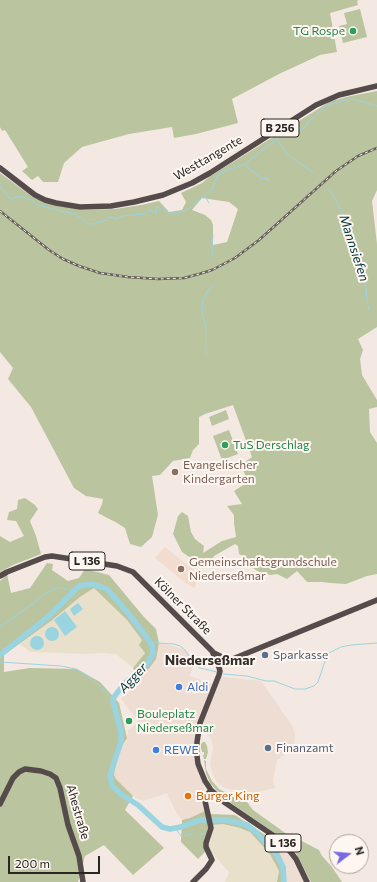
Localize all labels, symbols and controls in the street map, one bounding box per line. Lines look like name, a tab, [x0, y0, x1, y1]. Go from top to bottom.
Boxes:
place label: TG Rospe	[293, 24, 345, 38]
marker: TG Rospe	[348, 26, 358, 36]
road number: B 256	[261, 119, 299, 137]
street label: Westtangente	[171, 133, 245, 183]
water label: Mannsiefen	[336, 213, 372, 283]
place label: TuS Derschlag	[233, 438, 310, 452]
marker: TuS Derschlag	[220, 440, 230, 450]
place label: Evangelischer Kindergarten	[183, 458, 257, 486]
marker: Evangelischer Kindergarten	[170, 467, 180, 477]
road number: L 136	[69, 552, 105, 570]
place label: Gemeinschaftsgrundschule Niederseßmar	[189, 555, 337, 583]
marker: Gemeinschaftsgrundschule Niederseßmar	[176, 564, 186, 574]
street label: Kölner Straße	[152, 575, 214, 637]
place label: Sparkasse	[273, 648, 328, 662]
marker: Sparkasse	[260, 650, 270, 660]
district label: Niederseßmar	[165, 652, 255, 668]
water label: Agger	[115, 660, 151, 696]
place label: Aldi	[187, 680, 208, 694]
marker: Aldi	[174, 682, 184, 692]
place label: Bouleplatz Niederseßmar	[137, 707, 214, 735]
marker: Bouleplatz Niederseßmar	[124, 716, 134, 726]
place label: Finanzamt	[276, 741, 334, 755]
place label: REWE	[164, 743, 199, 757]
marker: Finanzamt	[263, 743, 273, 753]
marker: REWE	[151, 745, 161, 755]
street label: Ahestraße	[63, 783, 93, 841]
place label: Burger King	[196, 789, 260, 803]
marker: Burger King	[183, 791, 193, 801]
road number: L 136	[265, 834, 301, 852]
north arrow	[329, 834, 369, 874]
text: N	[353, 845, 367, 857]
scale bar	[10, 848, 102, 874]
text: 200 m	[15, 856, 50, 870]

